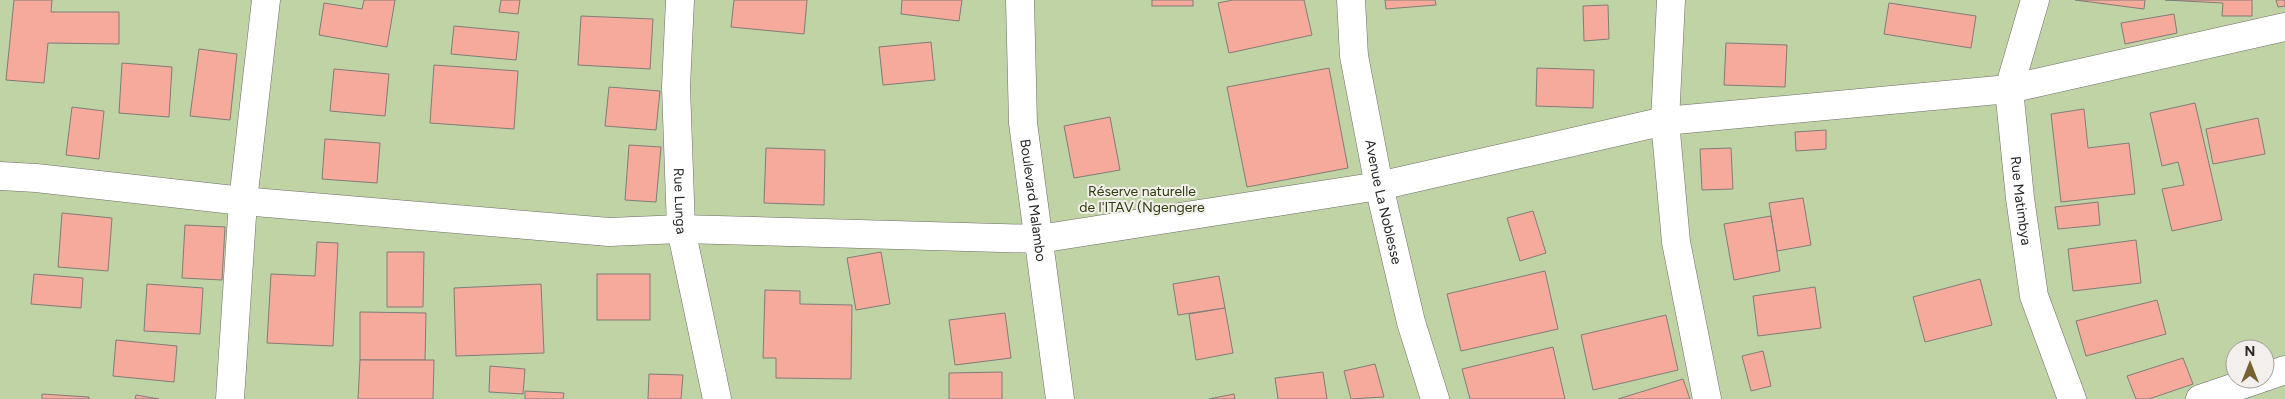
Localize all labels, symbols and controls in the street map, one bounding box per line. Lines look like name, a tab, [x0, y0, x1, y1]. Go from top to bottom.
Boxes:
street label: Boulevard Malambo	[1016, 138, 1049, 263]
street label: Avenue La Noblesse	[1361, 138, 1405, 267]
street label: Rue Matimbya	[2007, 155, 2035, 246]
street label: Rue Lunga	[670, 168, 690, 236]
park label: Réserve naturelle de l'ITAV (Ngengere	[1079, 183, 1205, 216]
north arrow	[2225, 339, 2275, 389]
text: N	[2245, 343, 2255, 360]

